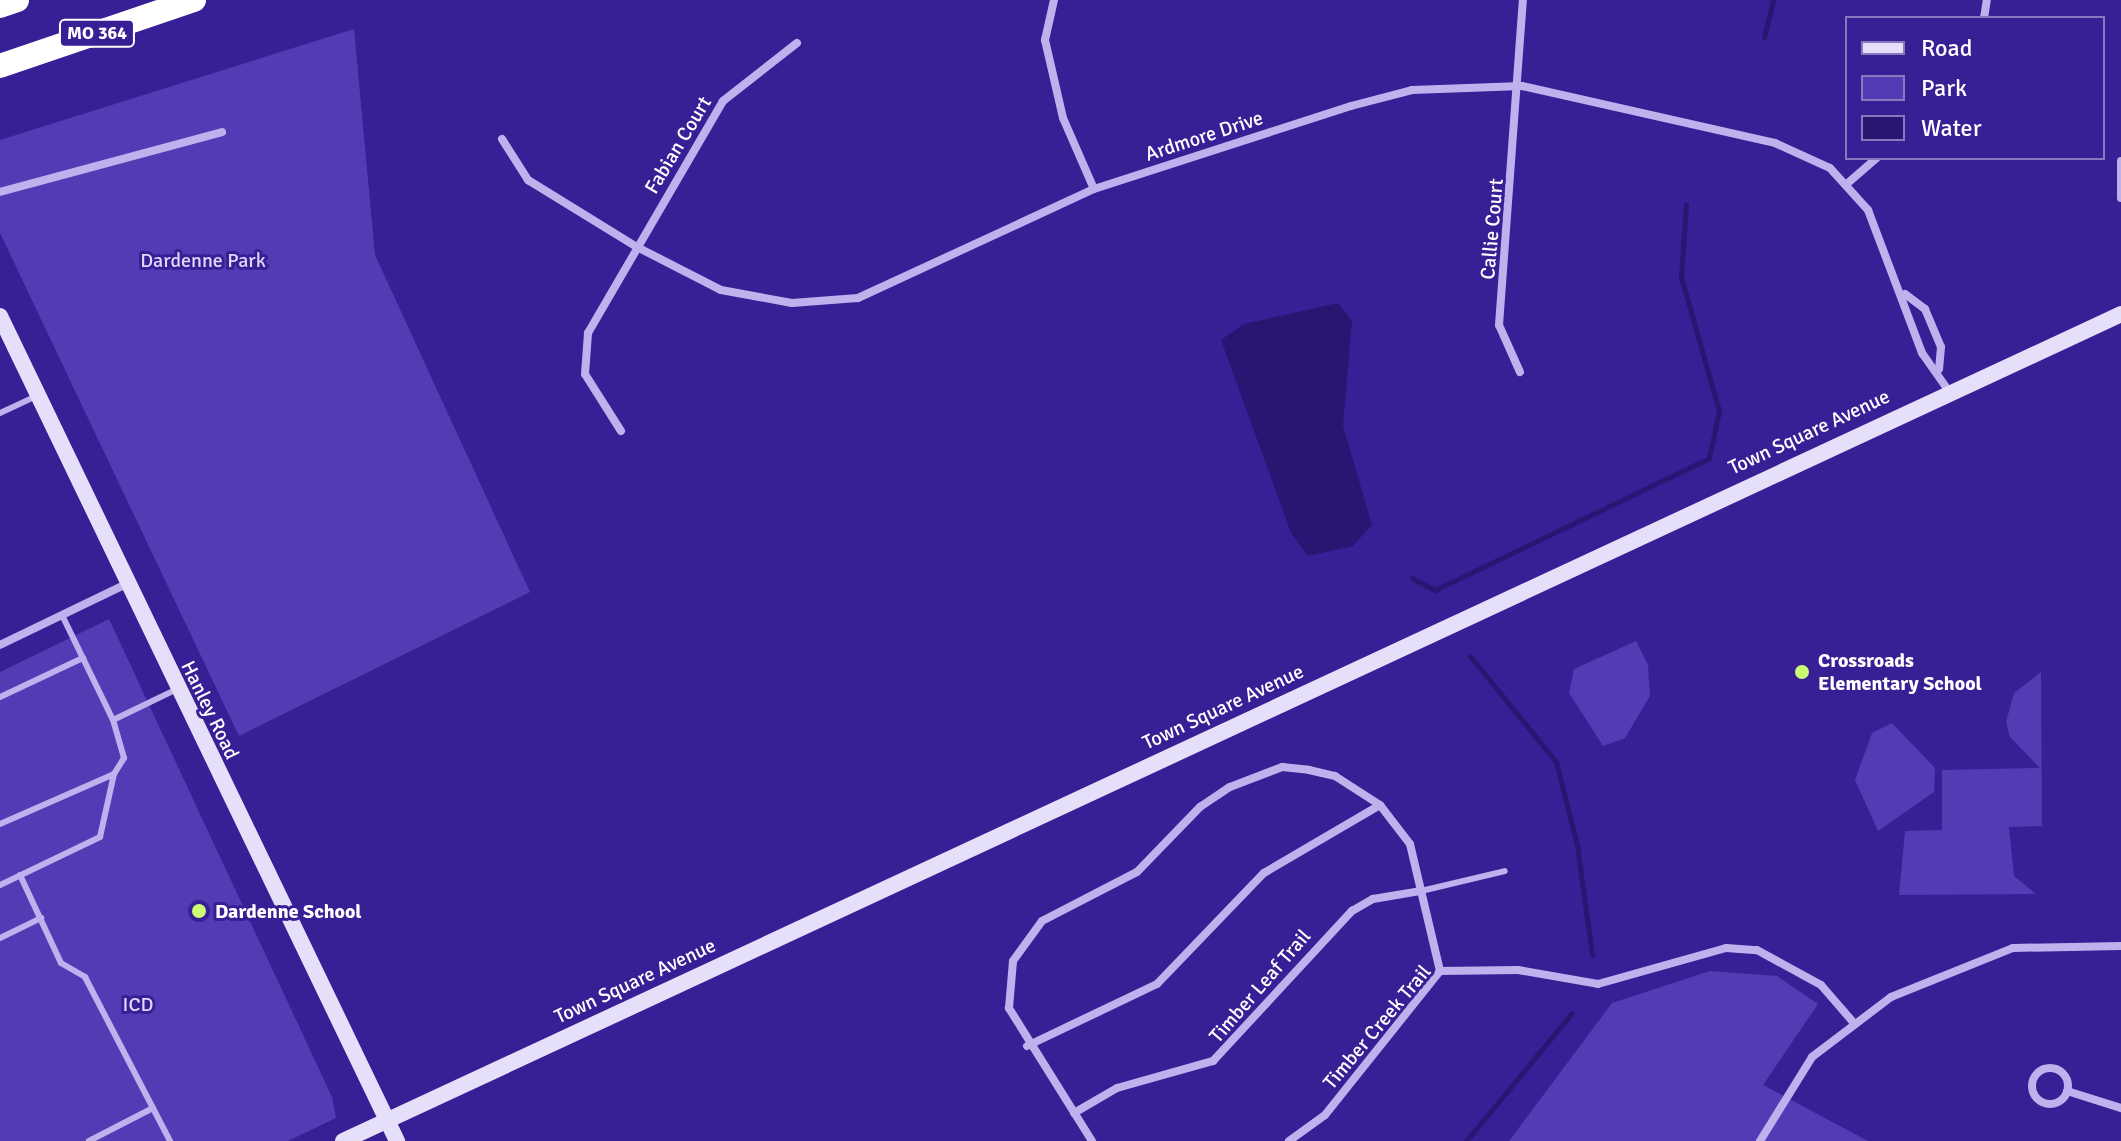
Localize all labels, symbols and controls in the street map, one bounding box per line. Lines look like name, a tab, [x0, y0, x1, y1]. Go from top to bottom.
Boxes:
legend	[1845, 16, 2105, 160]
road number: MO 364	[57, 19, 137, 47]
text: Road	[1921, 33, 1972, 63]
text: Park	[1921, 73, 1967, 103]
street label: Fabian Court	[640, 92, 716, 198]
street label: Ardmore Drive	[1142, 106, 1266, 166]
text: Water	[1921, 113, 1981, 143]
street label: Callie Court	[1476, 177, 1508, 281]
park label: Dardenne Park	[140, 248, 266, 272]
street label: Town Square Avenue	[1725, 384, 1893, 480]
place label: Crossroads Elementary School	[1818, 648, 1982, 695]
street label: Hanley Road	[176, 657, 244, 763]
street label: Town Square Avenue	[1139, 659, 1307, 755]
marker: Crossroads Elementary School	[1793, 663, 1811, 681]
place label: Dardenne School	[215, 899, 362, 923]
marker: Dardenne School	[190, 902, 208, 920]
street label: Timber Leaf Trail	[1204, 924, 1316, 1048]
street label: Town Square Avenue	[551, 933, 719, 1029]
street label: Timber Creek Trail	[1318, 960, 1436, 1094]
park label: ICD	[123, 992, 153, 1016]

